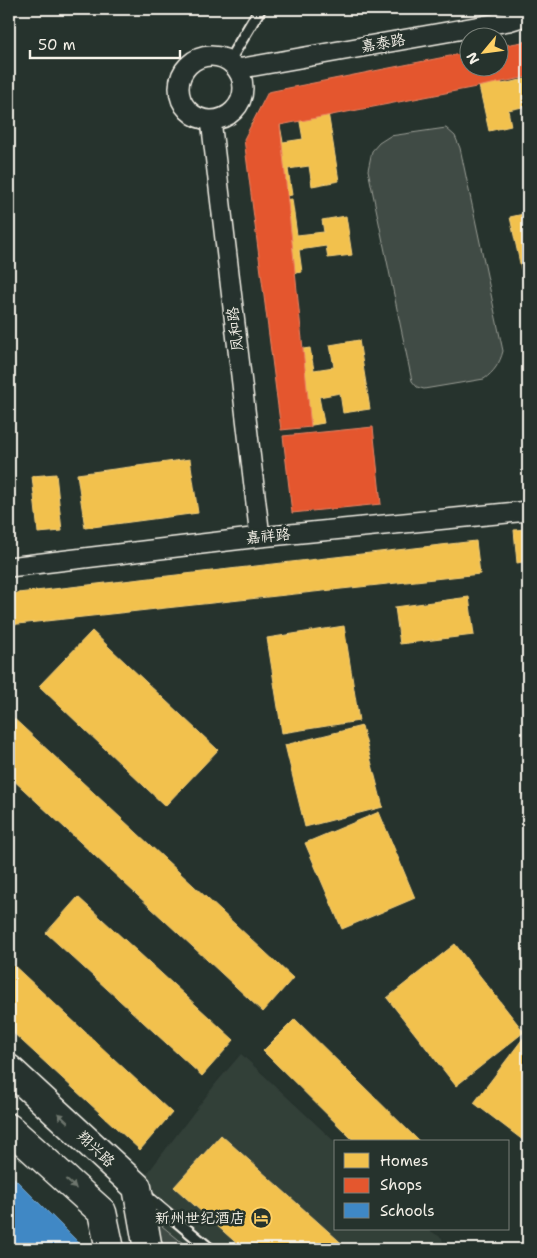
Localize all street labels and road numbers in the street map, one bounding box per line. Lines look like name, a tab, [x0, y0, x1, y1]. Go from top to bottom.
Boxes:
street label: 嘉泰路	[359, 29, 407, 57]
street label: 凤和路	[222, 305, 248, 353]
street label: 嘉祥路	[245, 524, 291, 548]
street label: 翔兴路	[73, 1126, 119, 1172]

